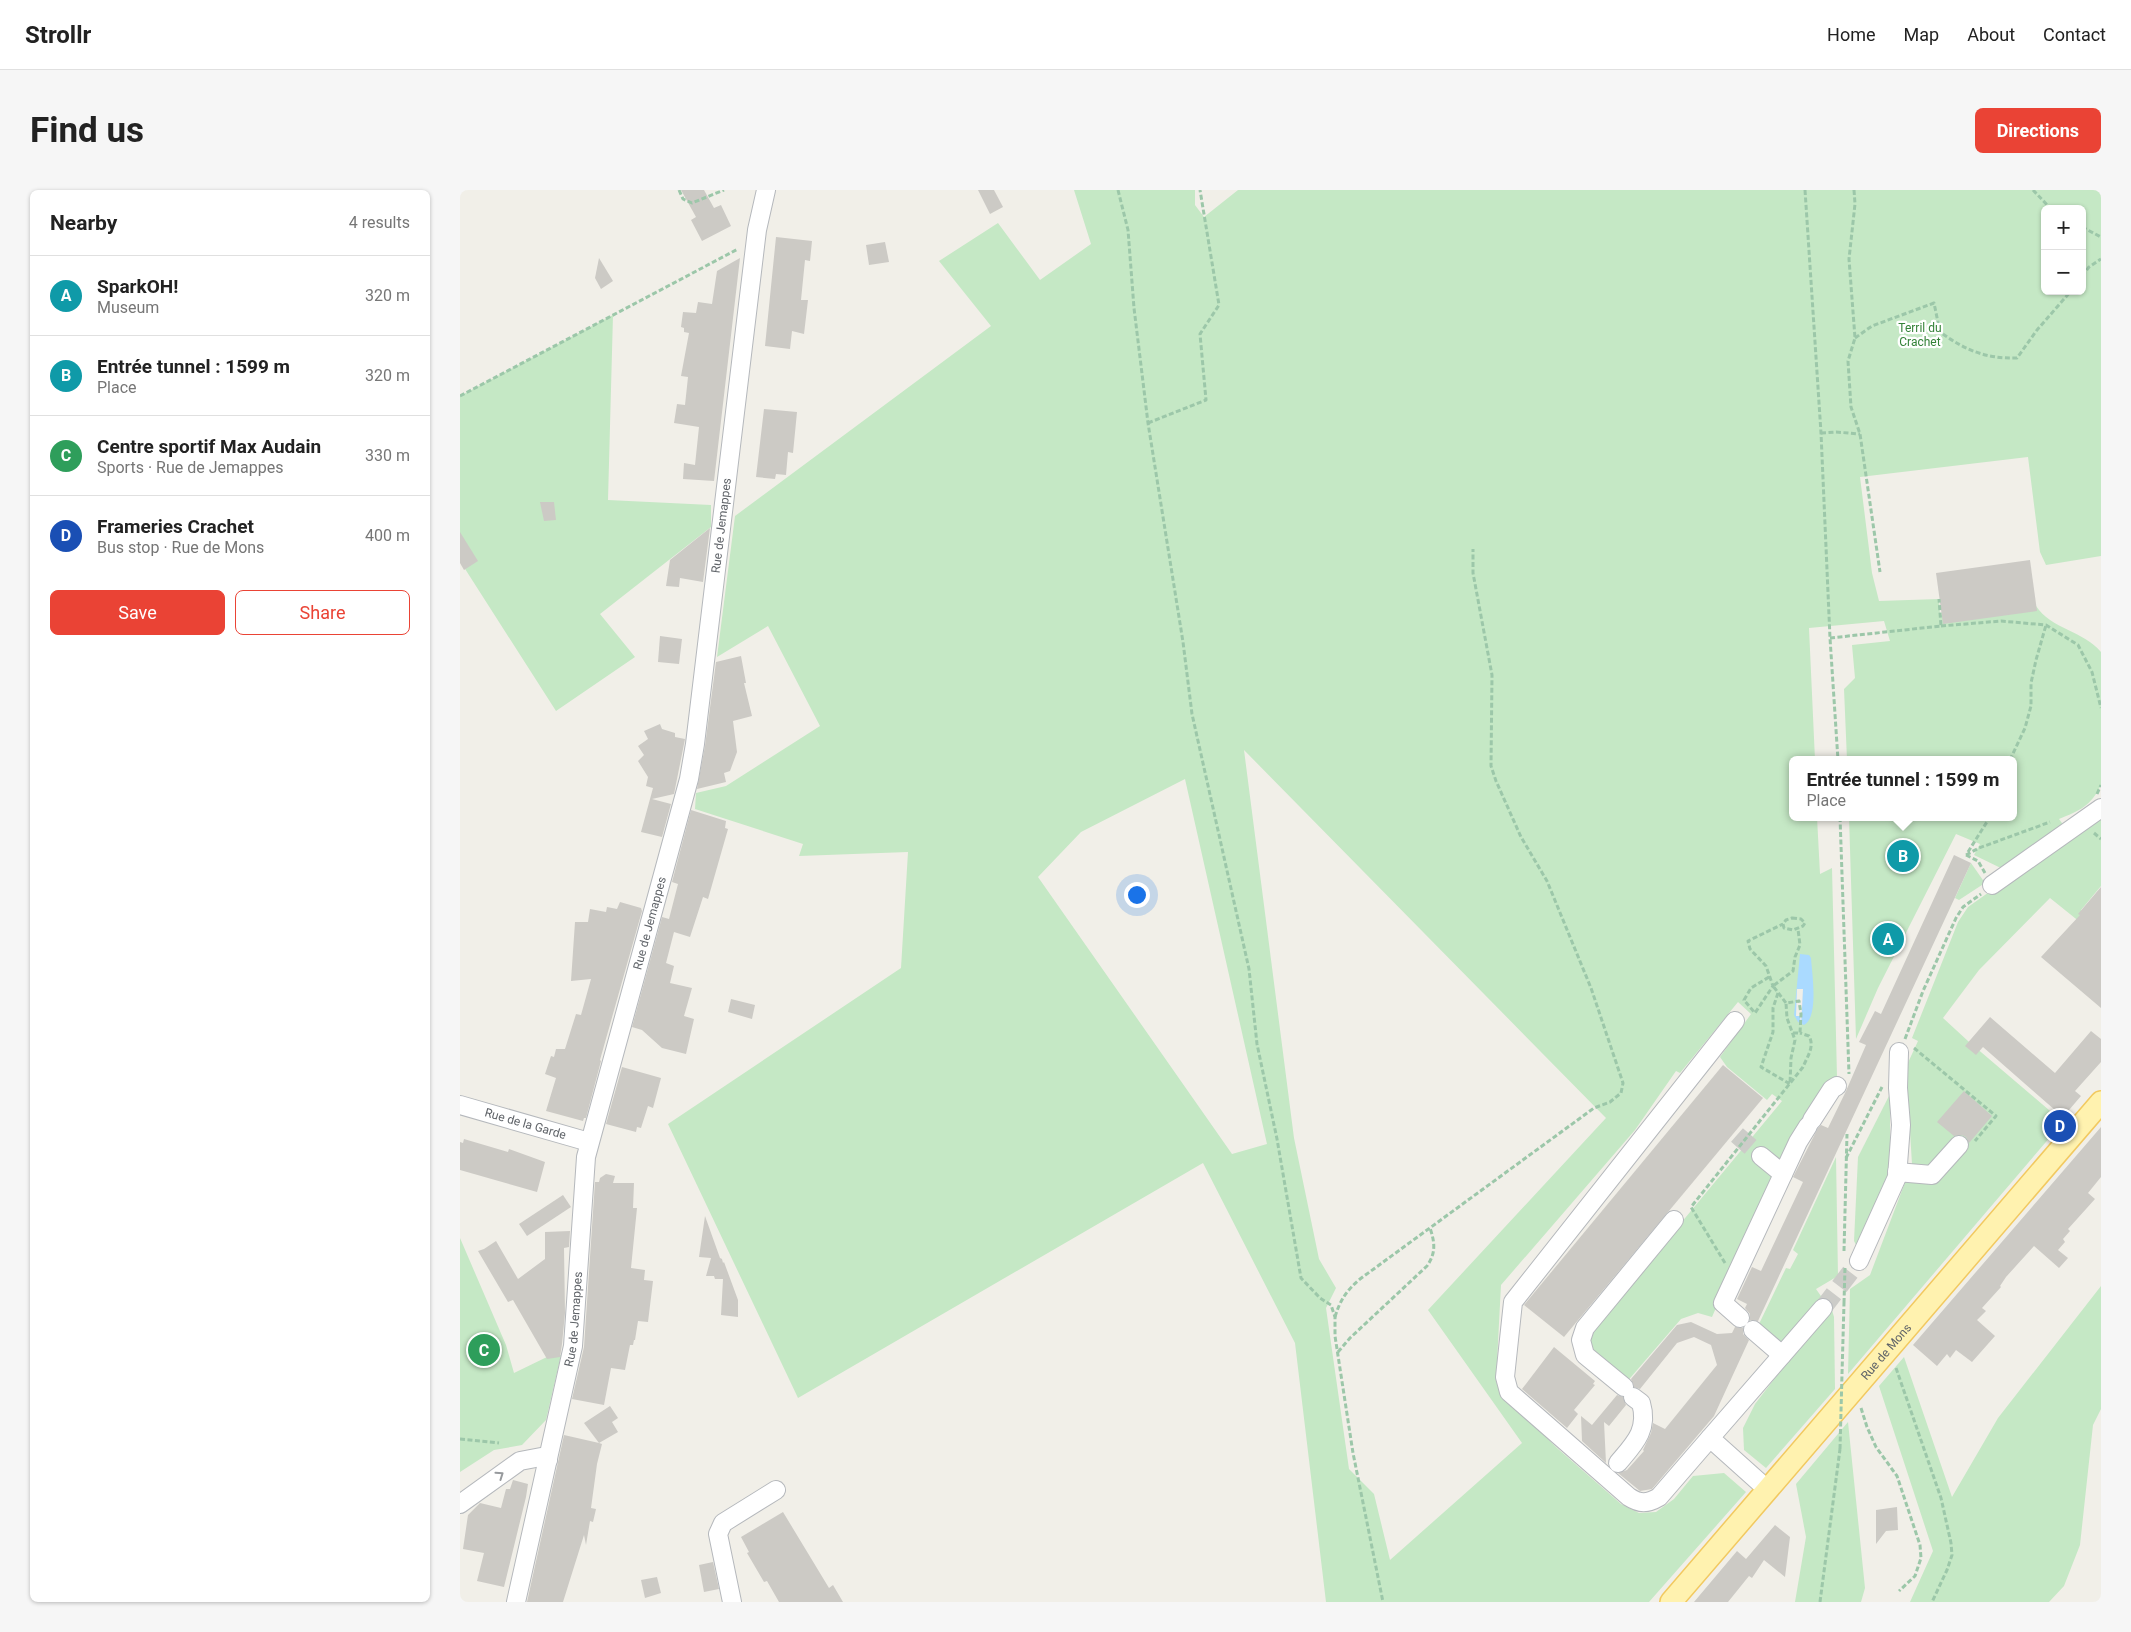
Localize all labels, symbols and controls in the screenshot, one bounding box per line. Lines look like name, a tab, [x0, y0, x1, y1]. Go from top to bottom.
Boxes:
text: Strollr	[25, 21, 91, 49]
text: Home	[1827, 24, 1876, 45]
text: Map	[1904, 24, 1939, 45]
text: About	[1967, 24, 2015, 45]
text: Contact	[2043, 24, 2106, 45]
button: Directions	[1975, 108, 2101, 153]
text: Find us	[30, 110, 144, 151]
map controls	[2041, 205, 2086, 295]
button: +	[2041, 205, 2086, 250]
text: Nearby	[50, 211, 117, 235]
text: 4 results	[349, 213, 410, 232]
button: −	[2041, 250, 2086, 295]
text: SparkOH!	[97, 275, 178, 298]
text: A	[61, 286, 71, 305]
text: 320 m	[365, 286, 410, 305]
text: Museum	[97, 298, 159, 317]
park label: Terril du Crachet	[1898, 321, 1942, 349]
text: Entrée tunnel : 1599 m	[97, 355, 290, 378]
text: B	[61, 366, 71, 385]
text: 320 m	[365, 366, 410, 385]
text: Place	[97, 378, 137, 397]
text: Centre sportif Max Audain	[97, 435, 321, 458]
text: C	[61, 446, 71, 465]
text: 330 m	[365, 446, 410, 465]
text: Sports · Rue de Jemappes	[97, 458, 283, 477]
street label: Rue de Jemappes	[709, 477, 734, 574]
text: Frameries Crachet	[97, 515, 254, 538]
text: D	[61, 526, 71, 545]
text: 400 m	[365, 526, 410, 545]
text: Bus stop · Rue de Mons	[97, 538, 264, 557]
button: Save	[50, 590, 225, 635]
button: Share	[235, 590, 410, 635]
popup	[1789, 756, 2017, 821]
text: Entrée tunnel : 1599 m	[1806, 768, 2000, 791]
text: Place	[1806, 791, 1846, 810]
pin: B	[1887, 837, 1919, 875]
street label: Rue de Jemappes	[630, 875, 669, 971]
your location	[1124, 882, 1150, 908]
pin: A	[1872, 920, 1904, 958]
street label: Rue de la Garde	[483, 1105, 568, 1142]
pin: D	[2044, 1107, 2076, 1145]
street label: Rue de Jemappes	[562, 1271, 585, 1368]
street label: Rue de Mons	[1858, 1321, 1914, 1383]
pin: C	[468, 1331, 500, 1369]
one-way arrow	[494, 1472, 504, 1481]

